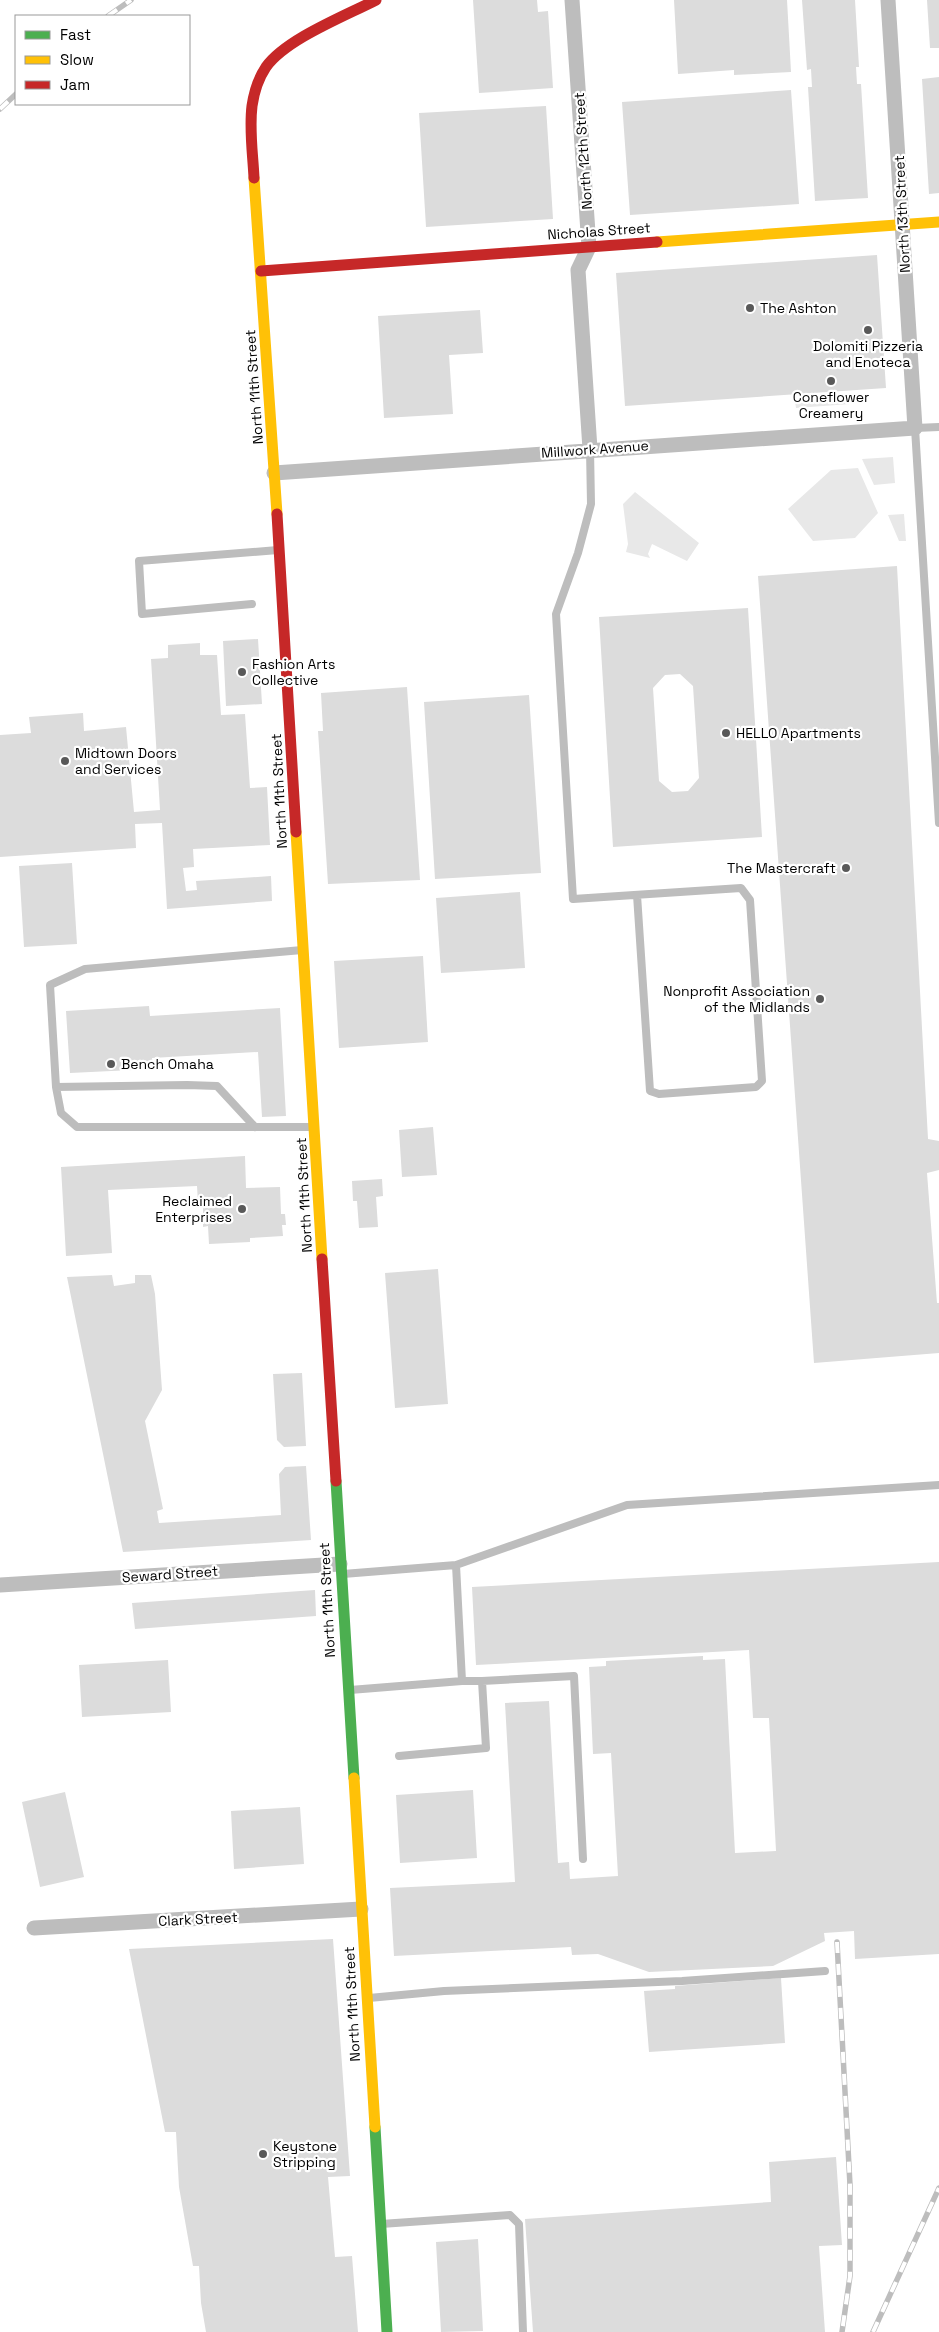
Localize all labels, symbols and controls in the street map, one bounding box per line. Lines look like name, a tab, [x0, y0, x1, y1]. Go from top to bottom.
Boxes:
legend	[15, 15, 190, 105]
text: Fast	[60, 25, 91, 44]
text: Slow	[60, 50, 94, 69]
text: Jam	[60, 75, 90, 94]
street label: North 12th Street	[570, 92, 596, 210]
street label: North 13th Street	[890, 155, 914, 273]
street label: Nicholas Street	[547, 218, 651, 244]
place label: The Ashton	[760, 299, 837, 317]
marker: The Ashton	[744, 302, 756, 314]
marker: Dolomiti Pizzeria and Enoteca	[862, 324, 874, 336]
street label: North 11th Street	[241, 329, 267, 445]
place label: Dolomiti Pizzeria and Enoteca	[813, 337, 923, 371]
marker: Coneflower Creamery	[825, 375, 837, 387]
place label: Coneflower Creamery	[793, 388, 869, 422]
street label: Millwork Avenue	[541, 436, 649, 462]
place label: Fashion Arts Collective	[252, 655, 335, 689]
marker: Fashion Arts Collective	[236, 666, 248, 678]
place label: HELLO Apartments	[736, 724, 861, 742]
marker: HELLO Apartments	[720, 727, 732, 739]
street label: North 11th Street	[267, 733, 291, 849]
place label: Midtown Doors and Services	[75, 744, 177, 778]
marker: Midtown Doors and Services	[59, 755, 71, 767]
place label: The Mastercraft	[727, 859, 836, 877]
marker: The Mastercraft	[840, 862, 852, 874]
place label: Nonprofit Association of the Midlands	[663, 982, 810, 1016]
marker: Nonprofit Association of the Midlands	[814, 993, 826, 1005]
place label: Bench Omaha	[121, 1055, 214, 1073]
marker: Bench Omaha	[105, 1058, 117, 1070]
street label: North 11th Street	[292, 1137, 316, 1253]
place label: Reclaimed Enterprises	[155, 1192, 232, 1226]
marker: Reclaimed Enterprises	[236, 1203, 248, 1215]
street label: North 11th Street	[315, 1542, 339, 1658]
street label: Seward Street	[121, 1562, 219, 1586]
street label: Clark Street	[158, 1908, 238, 1930]
street label: North 11th Street	[340, 1946, 364, 2062]
place label: Keystone Stripping	[273, 2137, 337, 2171]
marker: Keystone Stripping	[257, 2148, 269, 2160]

